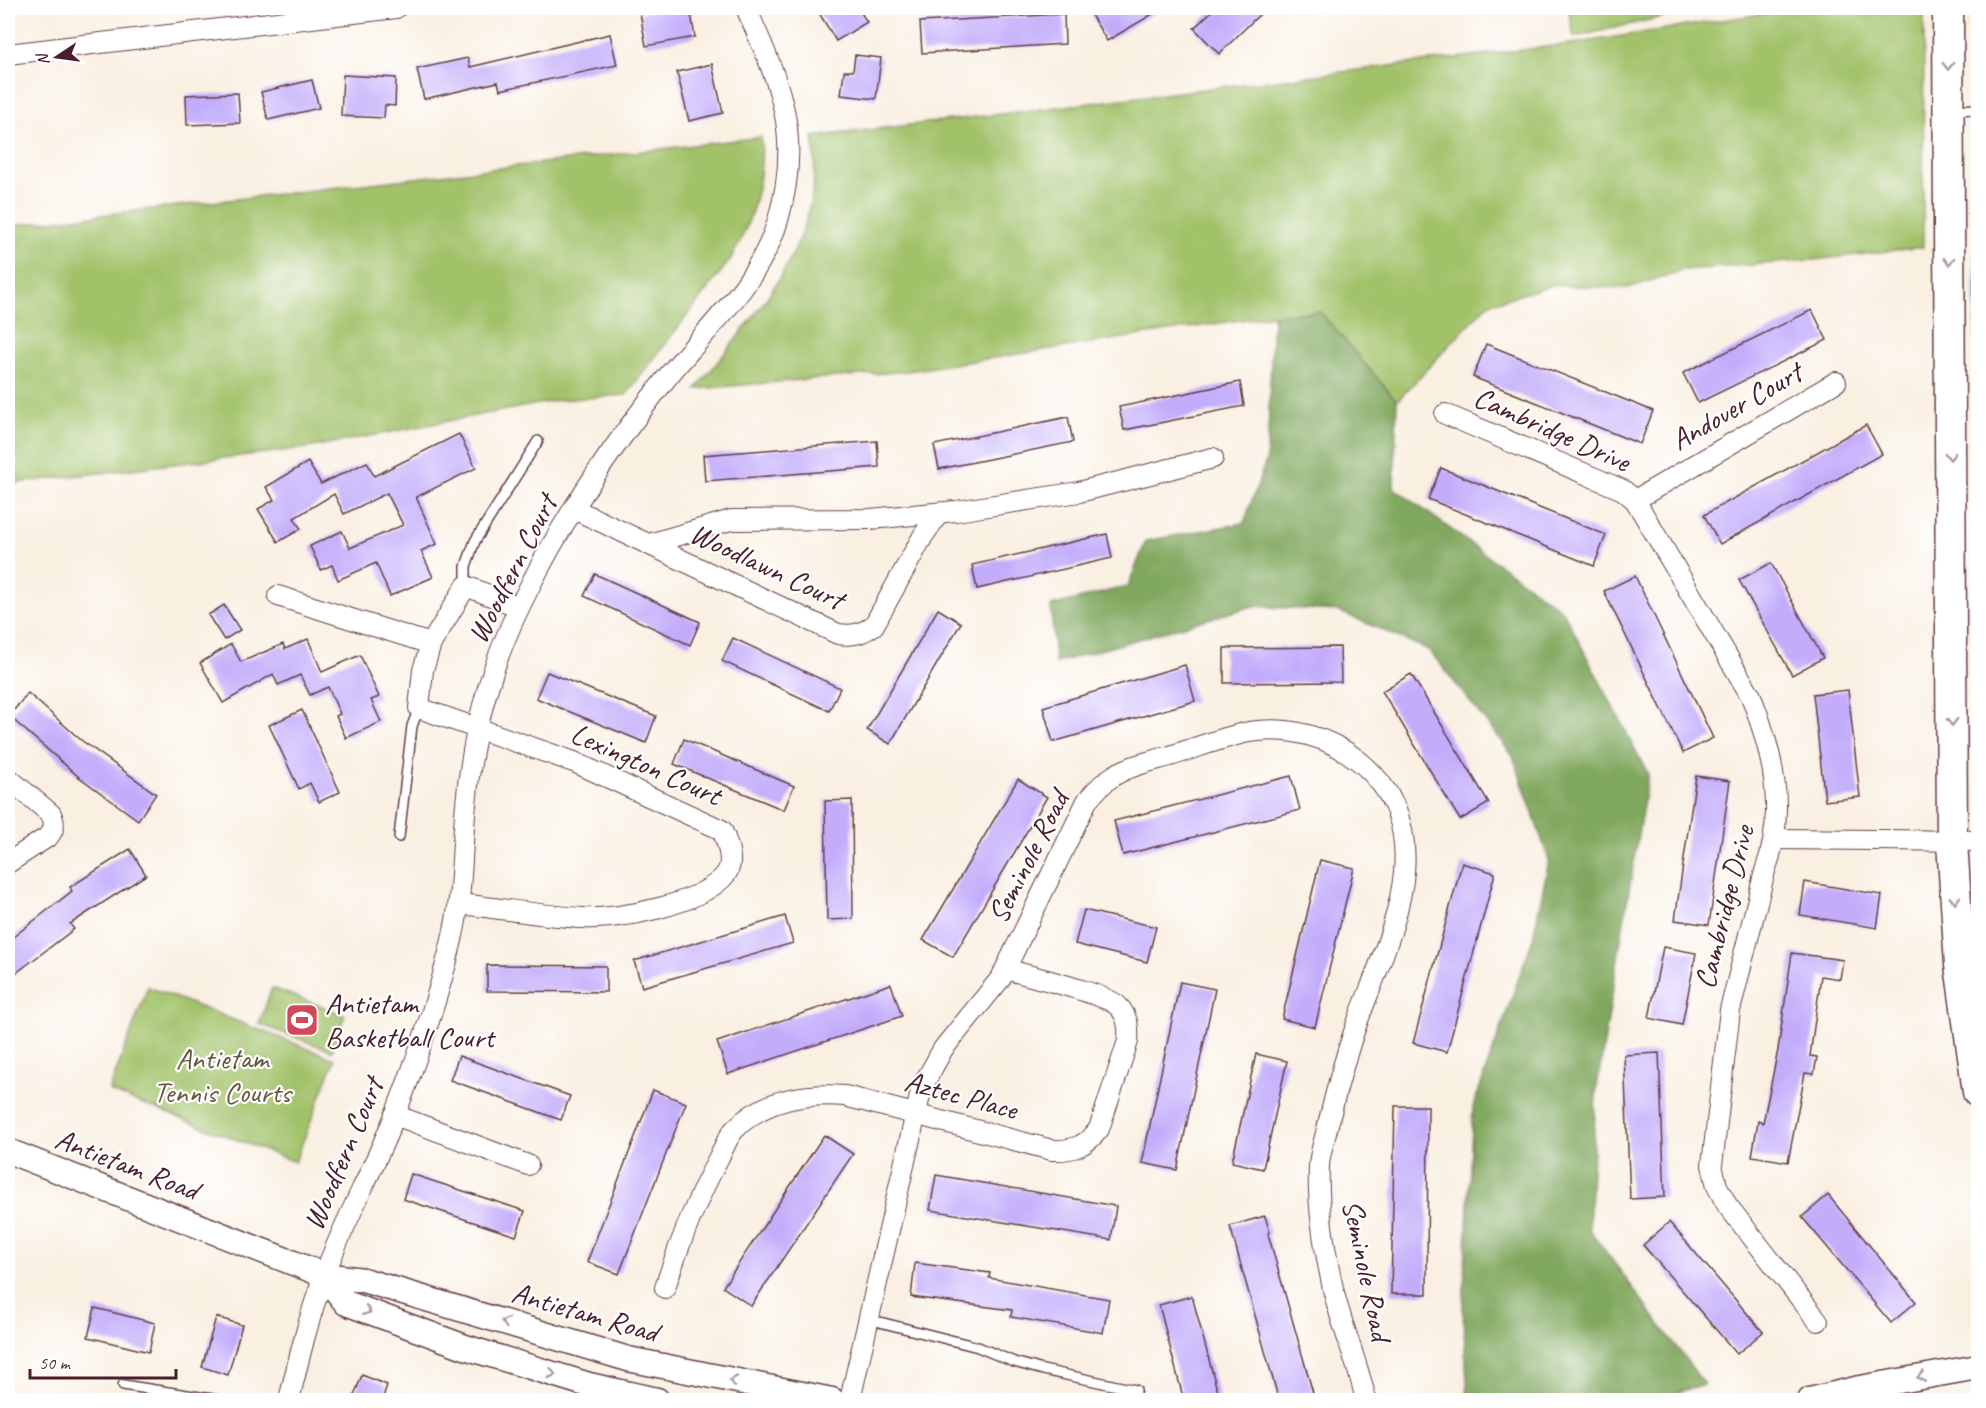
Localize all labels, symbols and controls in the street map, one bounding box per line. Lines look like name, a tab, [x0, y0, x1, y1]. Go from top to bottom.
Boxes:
north arrow	[27, 27, 87, 87]
text: N	[32, 50, 54, 67]
one-way arrow	[1942, 61, 1954, 70]
one-way arrow	[1943, 256, 1955, 265]
street label: Andover Court	[1664, 351, 1812, 459]
street label: Cambridge Drive	[1468, 378, 1638, 481]
one-way arrow	[1944, 451, 1956, 460]
street label: Woodfern Court	[458, 485, 567, 649]
street label: Woodlawn Court	[684, 514, 853, 620]
street label: Lexington Court	[565, 714, 730, 815]
one-way arrow	[1946, 718, 1958, 727]
street label: Seminole Road	[979, 781, 1079, 929]
street label: Cambridge Drive	[1685, 819, 1763, 992]
one-way arrow	[1949, 896, 1962, 905]
place label: Antietam Basketball Court	[325, 984, 497, 1056]
sports icon: Antietam Basketball Court	[284, 1002, 320, 1038]
park label: Antietam Tennis Courts	[153, 1039, 294, 1111]
street label: Aztec Place	[901, 1062, 1024, 1129]
street label: Woodfern Court	[294, 1069, 394, 1236]
street label: Antietam Road	[50, 1119, 208, 1210]
street label: Seminole Road	[1334, 1196, 1401, 1348]
street label: Antietam Road	[508, 1273, 666, 1352]
one-way arrow	[361, 1304, 372, 1316]
one-way arrow	[500, 1317, 511, 1329]
scale bar	[30, 1342, 176, 1380]
text: 50 m	[39, 1352, 72, 1374]
one-way arrow	[546, 1367, 557, 1379]
one-way arrow	[1916, 1370, 1926, 1383]
one-way arrow	[729, 1375, 739, 1388]

